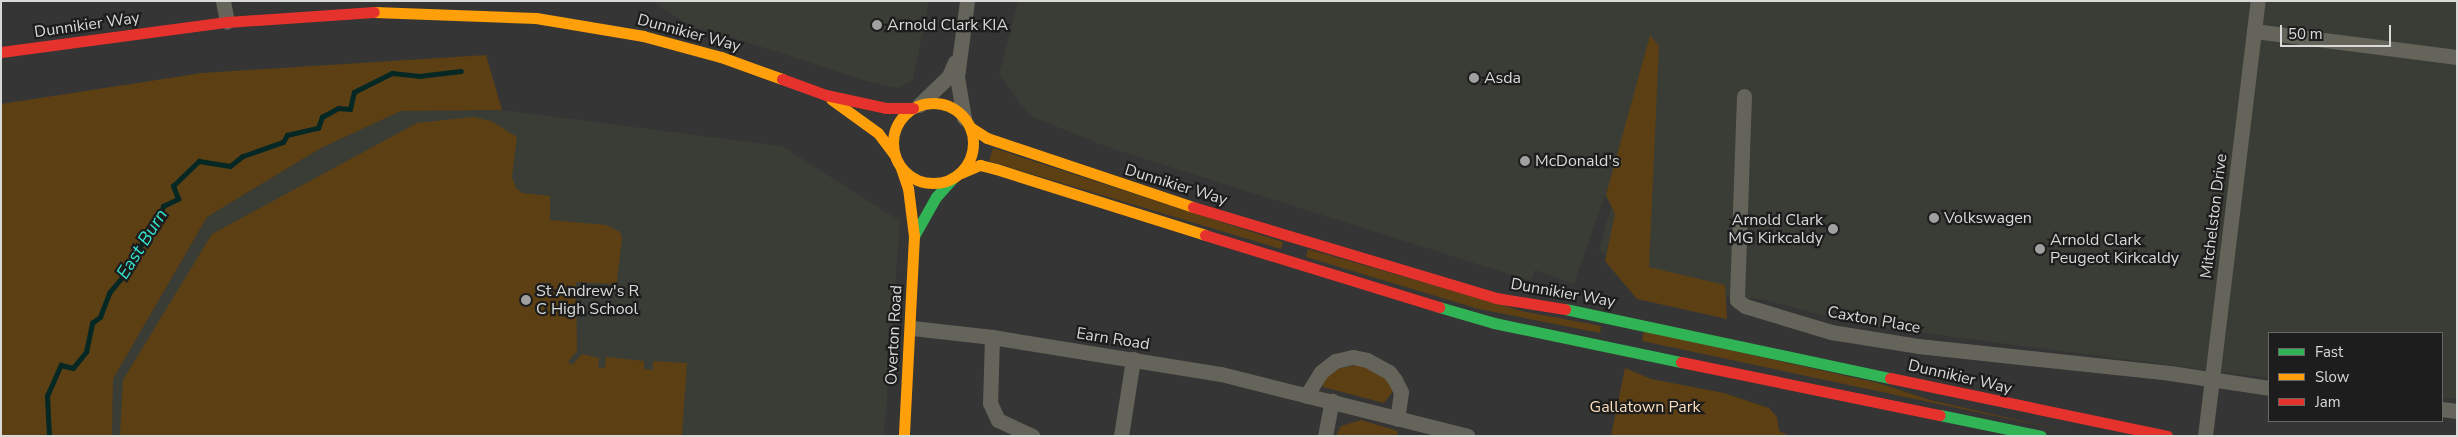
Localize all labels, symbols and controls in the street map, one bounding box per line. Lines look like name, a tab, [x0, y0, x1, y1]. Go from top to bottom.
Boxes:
street label: Dunnikier Way	[33, 8, 141, 42]
street label: Dunnikier Way	[635, 10, 743, 56]
place label: Arnold Clark KIA	[887, 15, 1008, 35]
scale bar	[2283, 15, 2394, 47]
marker: Arnold Clark KIA	[871, 19, 883, 31]
text: 50 m	[2288, 24, 2323, 44]
place label: Asda	[1484, 68, 1521, 88]
marker: Asda	[1468, 72, 1480, 84]
place label: McDonald's	[1535, 151, 1620, 171]
street label: Mitchelston Drive	[2197, 152, 2231, 280]
marker: McDonald's	[1519, 155, 1531, 167]
street label: Dunnikier Way	[1122, 160, 1230, 210]
water label: East Burn	[112, 205, 172, 283]
place label: Volkswagen	[1944, 208, 2032, 228]
place label: Arnold Clark MG Kirkcaldy	[1728, 210, 1823, 248]
marker: Volkswagen	[1928, 212, 1940, 224]
marker: Arnold Clark MG Kirkcaldy	[1827, 223, 1839, 235]
place label: Arnold Clark Peugeot Kirkcaldy	[2050, 230, 2179, 268]
marker: Arnold Clark Peugeot Kirkcaldy	[2034, 243, 2046, 255]
street label: Dunnikier Way	[1509, 274, 1617, 312]
place label: St Andrew's R C High School	[536, 281, 639, 319]
street label: Overton Road	[882, 285, 906, 385]
marker: St Andrew's R C High School	[520, 294, 532, 306]
street label: Caxton Place	[1826, 302, 1922, 338]
street label: Earn Road	[1075, 324, 1151, 354]
legend	[2268, 332, 2443, 422]
text: Fast	[2315, 342, 2343, 362]
street label: Dunnikier Way	[1906, 356, 2014, 398]
text: Slow	[2315, 367, 2349, 387]
text: Jam	[2315, 392, 2341, 412]
park label: Gallatown Park	[1590, 397, 1700, 417]

